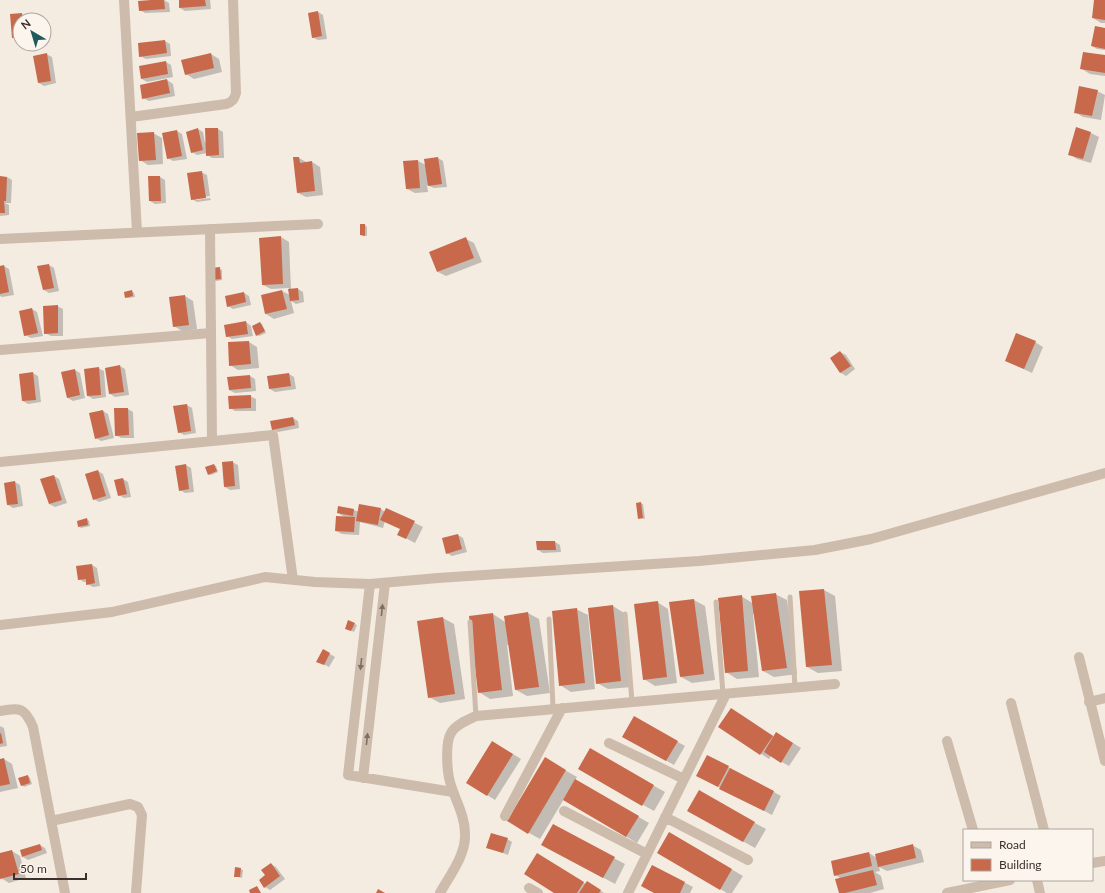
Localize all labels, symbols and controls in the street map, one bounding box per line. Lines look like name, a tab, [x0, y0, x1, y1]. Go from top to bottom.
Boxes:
north arrow	[12, 12, 52, 52]
text: N	[18, 16, 33, 31]
one-way arrow	[378, 604, 385, 616]
one-way arrow	[358, 658, 364, 670]
one-way arrow	[364, 733, 370, 745]
legend	[963, 829, 1093, 881]
text: Road	[999, 837, 1026, 852]
scale bar	[14, 855, 86, 881]
text: Building	[999, 857, 1042, 872]
text: 50 m	[20, 861, 47, 876]

